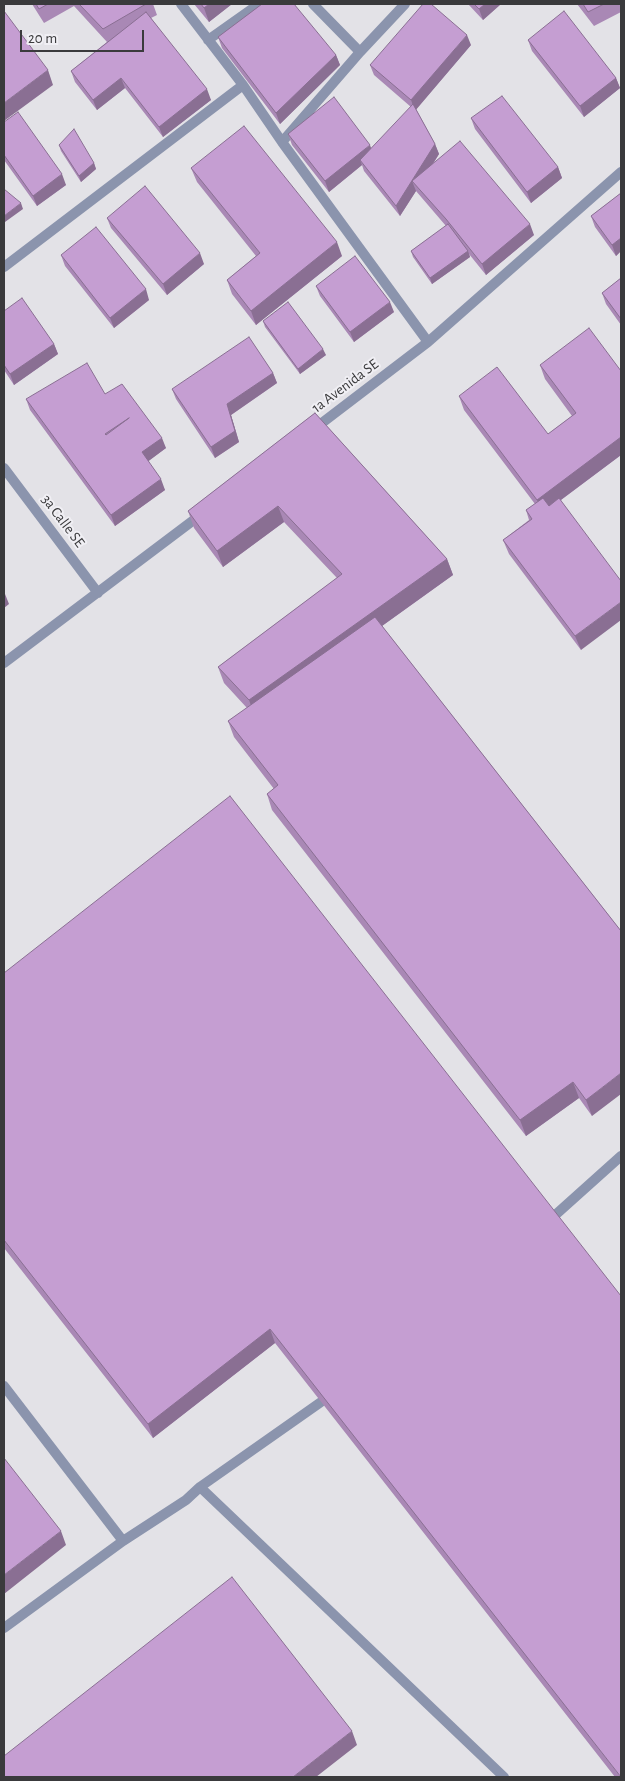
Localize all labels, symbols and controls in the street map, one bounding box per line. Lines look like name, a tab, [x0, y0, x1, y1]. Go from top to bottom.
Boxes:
scale bar	[22, 20, 146, 52]
text: 20 m	[28, 31, 57, 46]
street label: 1a Avenida SE	[308, 355, 382, 417]
street label: 3a Calle SE	[37, 491, 89, 551]

